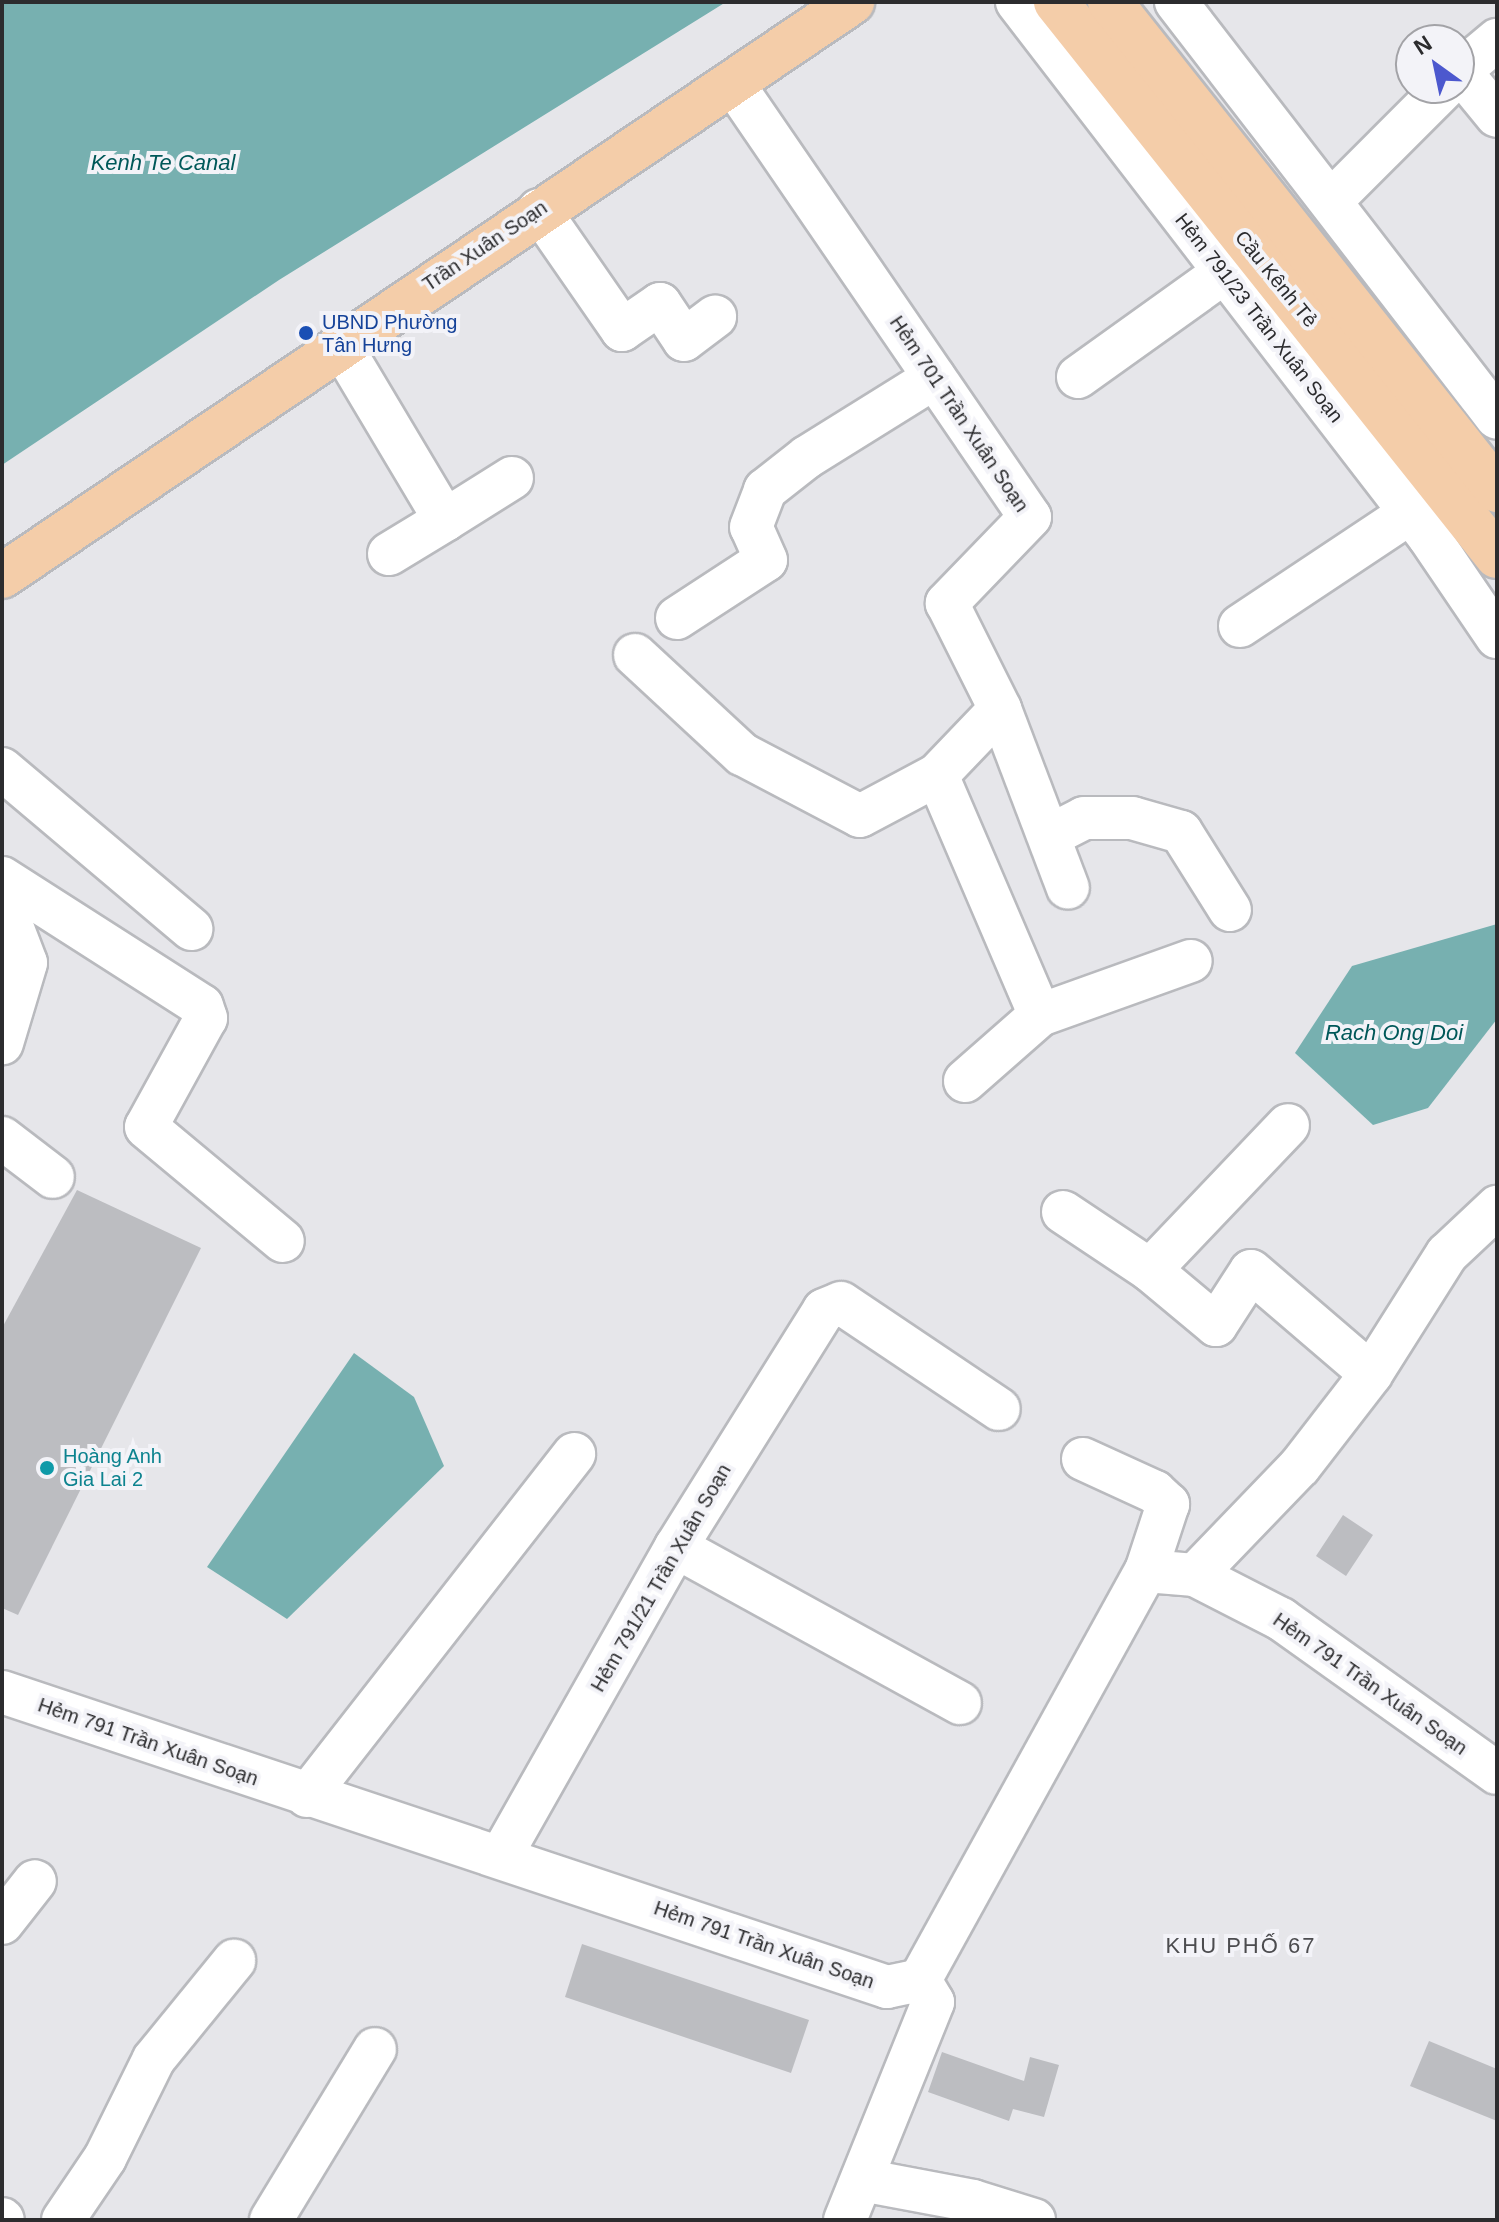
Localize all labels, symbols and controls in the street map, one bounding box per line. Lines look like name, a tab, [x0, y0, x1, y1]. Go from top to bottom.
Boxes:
north arrow	[1395, 24, 1475, 104]
text: N	[1409, 30, 1436, 60]
water label: Kenh Te Canal	[91, 150, 235, 176]
street label: Trần Xuân Soạn	[418, 196, 552, 296]
street label: Hẻm 791/23 Trần Xuân Soạn	[1170, 208, 1348, 428]
street label: Cầu Kênh Tẻ	[1230, 226, 1322, 332]
place label: UBND Phường Tân Hưng	[322, 310, 457, 357]
street label: Hẻm 701 Trần Xuân Soạn	[884, 311, 1034, 517]
marker: UBND Phường Tân Hưng	[297, 324, 315, 342]
water label: Rach Ong Doi	[1325, 1020, 1463, 1046]
place label: Hoàng Anh Gia Lai 2	[63, 1444, 163, 1491]
marker: Hoàng Anh Gia Lai 2	[38, 1459, 56, 1477]
street label: Hẻm 791/21 Trần Xuân Soạn	[586, 1460, 736, 1696]
street label: Hẻm 791 Trần Xuân Soạn	[1268, 1608, 1472, 1760]
street label: Hẻm 791 Trần Xuân Soạn	[35, 1693, 261, 1791]
street label: Hẻm 791 Trần Xuân Soạn	[651, 1896, 877, 1994]
district label: KHU PHỐ 67	[1166, 1933, 1316, 1959]

